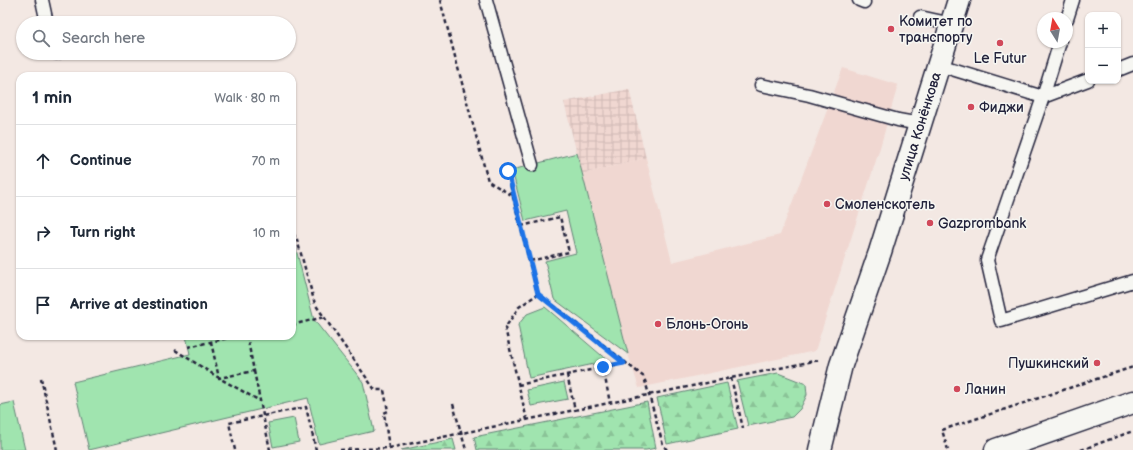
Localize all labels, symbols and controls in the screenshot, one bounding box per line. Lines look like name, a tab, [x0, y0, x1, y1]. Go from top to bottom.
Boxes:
north arrow	[1037, 12, 1073, 48]
map controls	[1085, 12, 1121, 84]
button: +	[1085, 12, 1121, 48]
place label: Комитет по транспорту	[899, 13, 973, 46]
search box	[16, 16, 296, 60]
marker: Комитет по транспорту	[886, 24, 896, 34]
icon: search	[30, 27, 52, 49]
text: Search here	[62, 29, 145, 48]
marker: Le Futur	[995, 38, 1005, 48]
button: −	[1085, 48, 1121, 84]
place label: Le Futur	[974, 50, 1027, 67]
street label: улица Конёнкова	[895, 69, 945, 183]
text: 1 min	[32, 88, 72, 108]
text: Walk · 80 m	[214, 90, 280, 106]
place label: Фиджи	[979, 99, 1024, 116]
marker: Фиджи	[966, 102, 976, 112]
icon: ahead	[32, 150, 54, 172]
text: Continue	[70, 151, 132, 170]
text: 70 m	[252, 153, 280, 169]
route start	[499, 162, 517, 180]
place label: Смоленскотель	[835, 196, 935, 213]
marker: Смоленскотель	[822, 199, 832, 209]
place label: Gazprombank	[938, 215, 1026, 232]
marker: Gazprombank	[925, 218, 935, 228]
icon: right	[32, 222, 54, 244]
text: Turn right	[70, 223, 135, 242]
text: 10 m	[253, 225, 280, 241]
icon: arrive	[32, 294, 54, 316]
text: Arrive at destination	[70, 295, 208, 314]
place label: Блонь-Огонь	[666, 316, 748, 333]
marker: Блонь-Огонь	[653, 319, 663, 329]
place label: Пушкинский	[1008, 355, 1089, 372]
route end	[594, 358, 612, 376]
marker: Пушкинский	[1092, 358, 1102, 368]
place label: Ланин	[964, 381, 1006, 398]
marker: Ланин	[952, 384, 962, 394]

